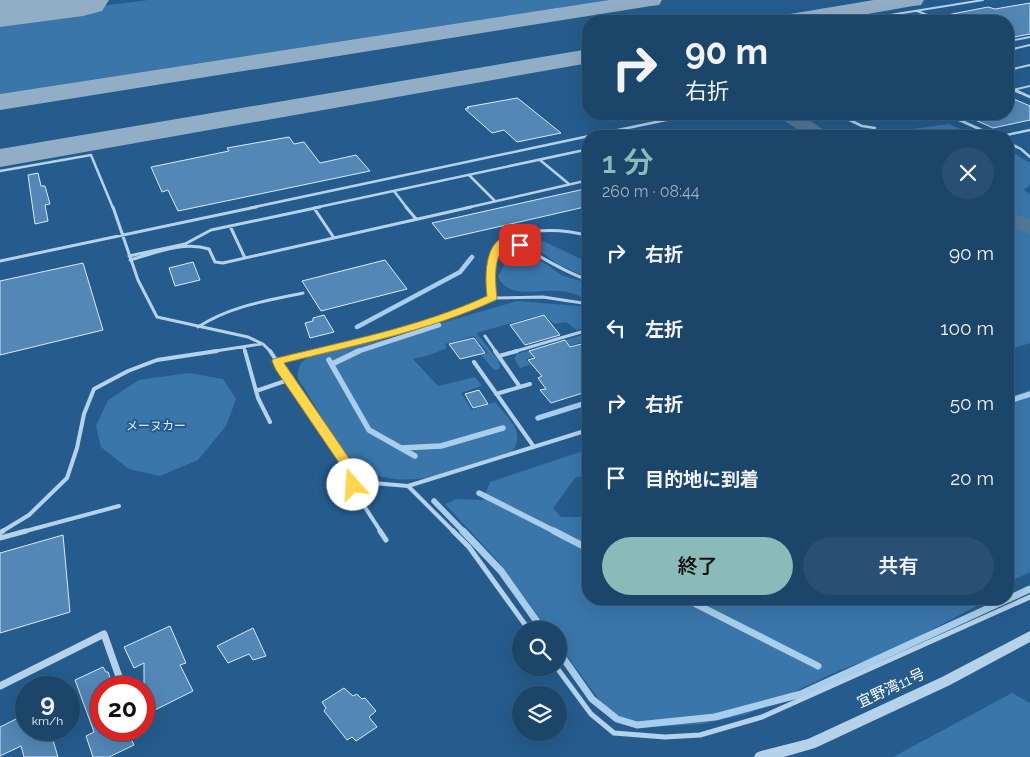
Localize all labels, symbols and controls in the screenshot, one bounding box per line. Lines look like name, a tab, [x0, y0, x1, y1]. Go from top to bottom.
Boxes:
text: 90 m	[685, 31, 768, 72]
icon: right	[602, 35, 667, 100]
text: 右折	[685, 78, 729, 104]
text: 1 分	[602, 145, 654, 180]
button: close	[942, 147, 994, 199]
text: 260 m · 08:44	[602, 182, 700, 201]
pin	[499, 224, 541, 266]
icon: arrive	[506, 231, 534, 259]
icon: right	[602, 239, 630, 267]
text: 90 m	[949, 242, 994, 264]
text: 右折	[645, 243, 683, 265]
icon: left	[602, 314, 630, 342]
text: 100 m	[940, 317, 994, 339]
text: 左折	[645, 318, 683, 340]
icon: right	[602, 389, 630, 417]
text: 50 m	[950, 392, 994, 414]
text: 右折	[645, 393, 683, 415]
park label: メーヌカー	[126, 419, 186, 433]
position arrow	[326, 458, 378, 510]
icon: arrive	[602, 464, 630, 492]
text: 20 m	[950, 467, 994, 489]
text: 目的地に到着	[645, 468, 759, 490]
button: 終了	[602, 537, 793, 595]
button: 共有	[803, 537, 994, 595]
map controls	[512, 621, 567, 741]
button: search	[512, 621, 567, 676]
street label: 宜野湾11号	[854, 664, 928, 712]
speed limit sign: 20	[90, 676, 155, 741]
button: layers	[512, 686, 567, 741]
text: 9	[40, 687, 55, 717]
text: km/h	[32, 714, 63, 728]

